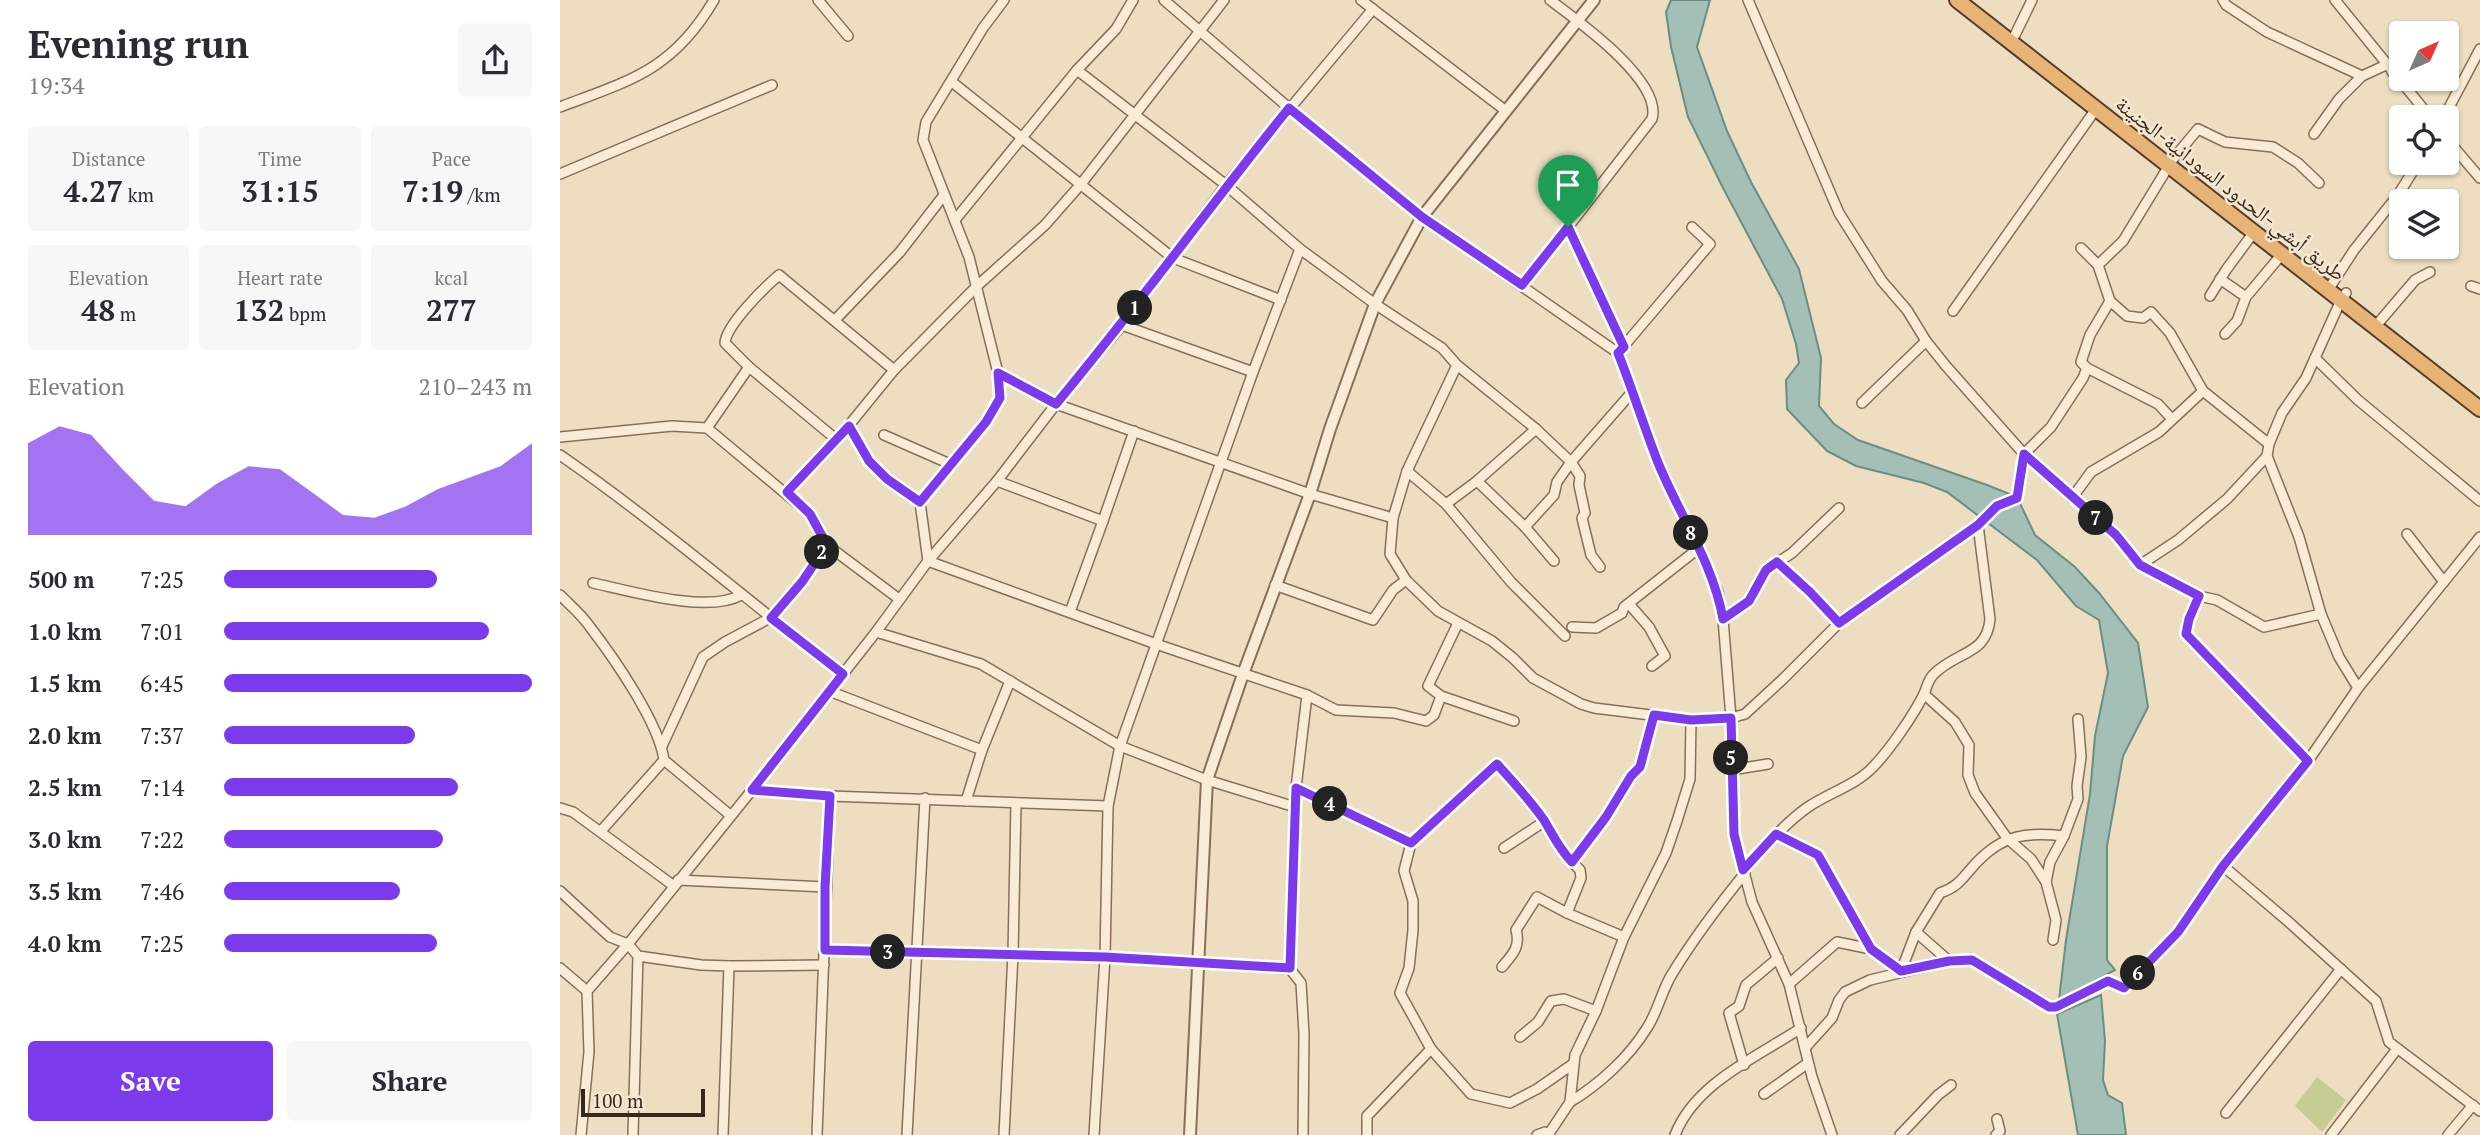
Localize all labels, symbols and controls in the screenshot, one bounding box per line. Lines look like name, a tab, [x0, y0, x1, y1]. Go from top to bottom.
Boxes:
text: Evening run	[28, 19, 249, 69]
north arrow	[2389, 21, 2459, 91]
map controls	[2389, 21, 2459, 259]
button: share	[458, 23, 532, 97]
text: 19:34	[28, 70, 85, 101]
street label: طريق أبشي-الحدود السودانية-الجنينة	[2108, 89, 2352, 289]
button: locate	[2389, 105, 2459, 175]
text: Distance	[72, 146, 145, 171]
text: Time	[258, 146, 302, 171]
text: Pace	[432, 146, 471, 171]
pin	[1538, 155, 1598, 227]
icon: arrive	[1549, 166, 1587, 204]
text: 4.27	[63, 171, 123, 211]
text: 31:15	[241, 171, 319, 211]
text: 7:19	[402, 171, 463, 211]
text: km	[123, 182, 154, 207]
text: /km	[463, 182, 501, 207]
button: layers	[2389, 189, 2459, 259]
text: Elevation	[69, 265, 149, 290]
text: Heart rate	[237, 265, 323, 290]
text: kcal	[434, 265, 468, 290]
text: 48	[81, 290, 115, 330]
text: 132	[234, 290, 284, 330]
text: 277	[426, 290, 477, 330]
pin: 1	[1118, 290, 1152, 326]
text: 1	[1129, 295, 1140, 320]
text: m	[115, 301, 136, 326]
text: bpm	[284, 301, 326, 326]
text: Elevation	[28, 371, 125, 402]
text: 210–243 m	[419, 371, 532, 402]
pin: 7	[2078, 500, 2114, 536]
text: 7	[2090, 505, 2101, 530]
pin: 8	[1674, 516, 1708, 550]
text: 8	[1685, 520, 1696, 545]
pin: 2	[804, 534, 840, 570]
text: 2	[816, 539, 827, 564]
text: 500 m	[28, 564, 94, 595]
text: 7:25	[140, 564, 184, 595]
text: 1.0 km	[28, 616, 102, 647]
text: 7:01	[140, 616, 184, 647]
text: 1.5 km	[28, 668, 102, 699]
text: 6:45	[140, 668, 184, 699]
text: 2.0 km	[28, 720, 102, 751]
text: 7:37	[140, 720, 184, 751]
pin: 5	[1714, 740, 1748, 776]
text: 5	[1725, 745, 1736, 770]
text: 2.5 km	[28, 772, 102, 803]
text: 7:14	[140, 772, 184, 803]
pin: 4	[1312, 786, 1348, 822]
text: 4	[1324, 791, 1335, 816]
text: 3.0 km	[28, 824, 102, 855]
text: 7:22	[140, 824, 184, 855]
text: 3.5 km	[28, 876, 102, 907]
text: 7:46	[140, 876, 184, 907]
text: 4.0 km	[28, 928, 102, 959]
text: 7:25	[140, 928, 184, 959]
pin: 3	[870, 934, 906, 970]
text: 3	[882, 939, 893, 964]
pin: 6	[2120, 956, 2156, 990]
text: 6	[2132, 960, 2143, 985]
button: Save	[28, 1041, 273, 1121]
button: Share	[287, 1041, 532, 1121]
scale bar	[581, 1086, 705, 1118]
text: 100 m	[592, 1088, 643, 1113]

